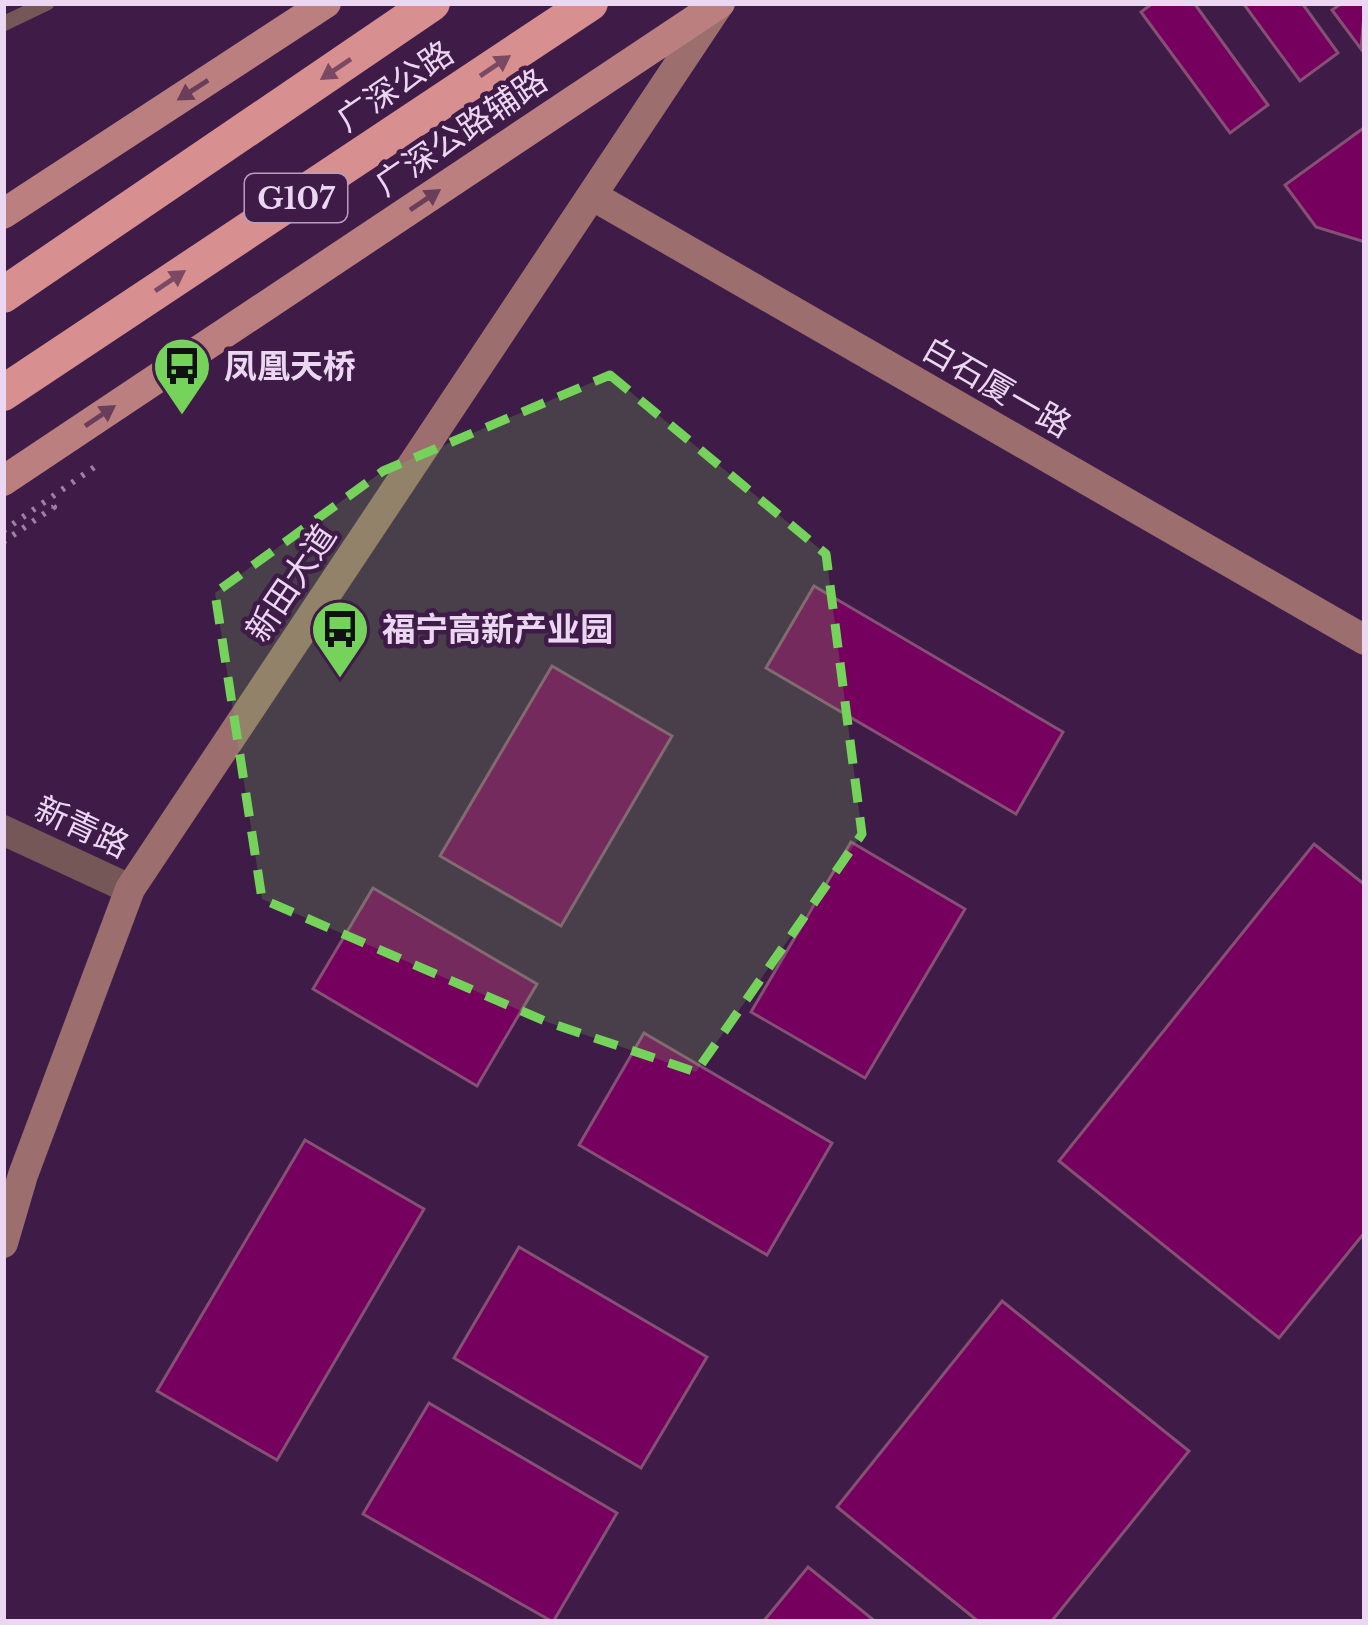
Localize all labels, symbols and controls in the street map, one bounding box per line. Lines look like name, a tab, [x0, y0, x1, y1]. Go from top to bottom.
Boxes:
street label: 广深公路	[329, 32, 461, 140]
one-way arrow	[479, 55, 512, 77]
one-way arrow	[319, 57, 352, 80]
street label: 广深公路辅路	[367, 60, 555, 204]
one-way arrow	[176, 78, 209, 100]
road number: G107	[245, 174, 347, 222]
one-way arrow	[408, 189, 441, 211]
one-way arrow	[154, 271, 187, 293]
street label: 白石厦一路	[915, 328, 1079, 446]
bus stop icon: 凤凰天桥	[151, 335, 213, 417]
place label: 凤凰天桥	[224, 346, 356, 387]
one-way arrow	[84, 405, 117, 428]
street label: 新田大道	[237, 517, 345, 649]
bus stop icon: 福宁高新产业园	[309, 598, 371, 680]
place label: 福宁高新产业园	[382, 609, 613, 650]
street label: 新青路	[28, 788, 136, 866]

